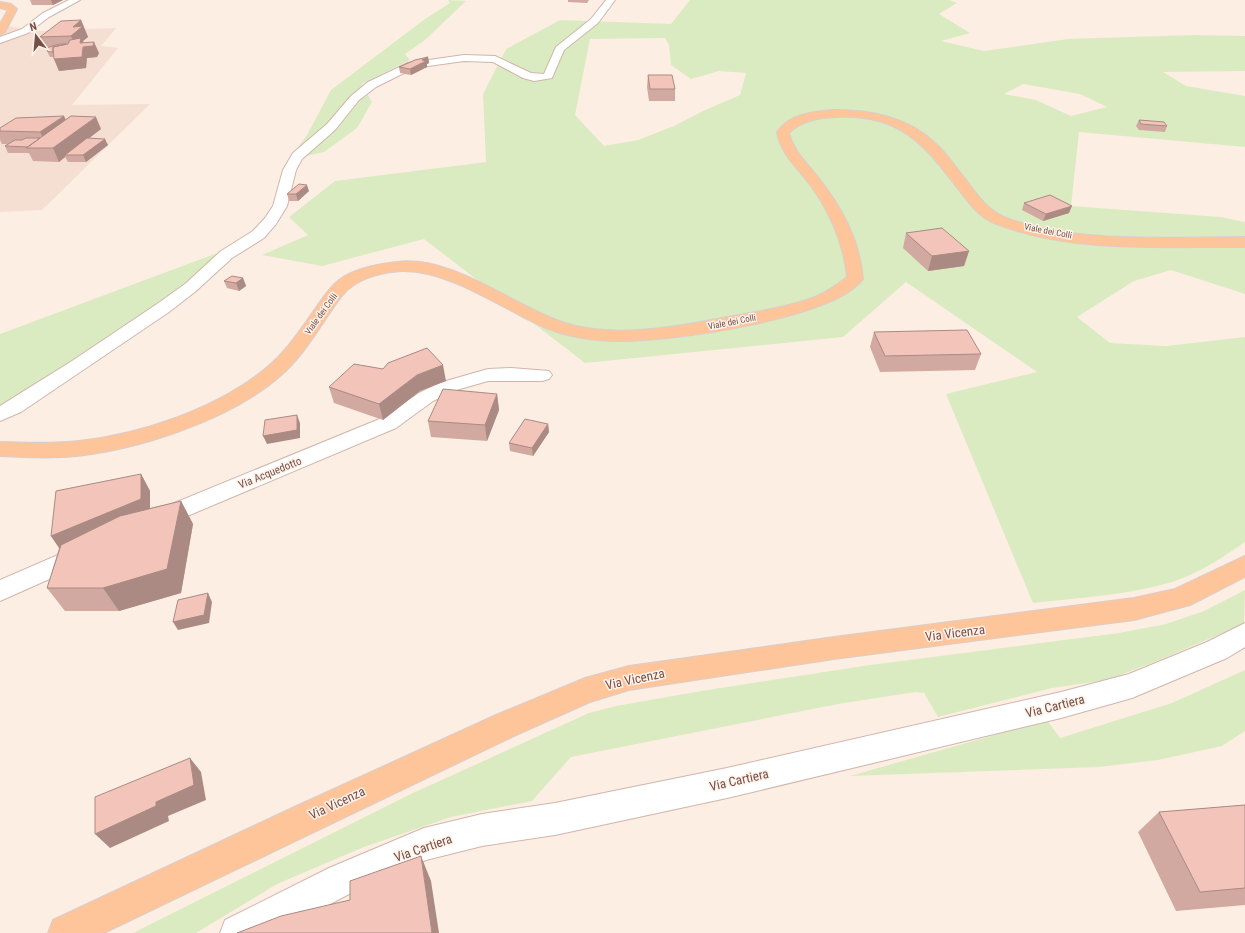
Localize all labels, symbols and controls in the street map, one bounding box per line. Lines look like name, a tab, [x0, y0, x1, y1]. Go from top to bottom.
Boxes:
north arrow	[16, 16, 56, 56]
text: N	[28, 20, 39, 34]
street label: Viale dei Colli	[1023, 221, 1073, 241]
street label: Viale dei Colli	[303, 291, 339, 337]
street label: Viale dei Colli	[707, 312, 757, 332]
street label: Via Acquedotto	[237, 454, 304, 492]
street label: Via Vicenza	[924, 622, 986, 644]
street label: Via Vicenza	[604, 665, 666, 693]
street label: Via Cartiera	[1024, 691, 1086, 721]
street label: Via Cartiera	[708, 766, 770, 794]
street label: Via Vicenza	[307, 784, 367, 822]
street label: Via Cartiera	[392, 831, 454, 865]

